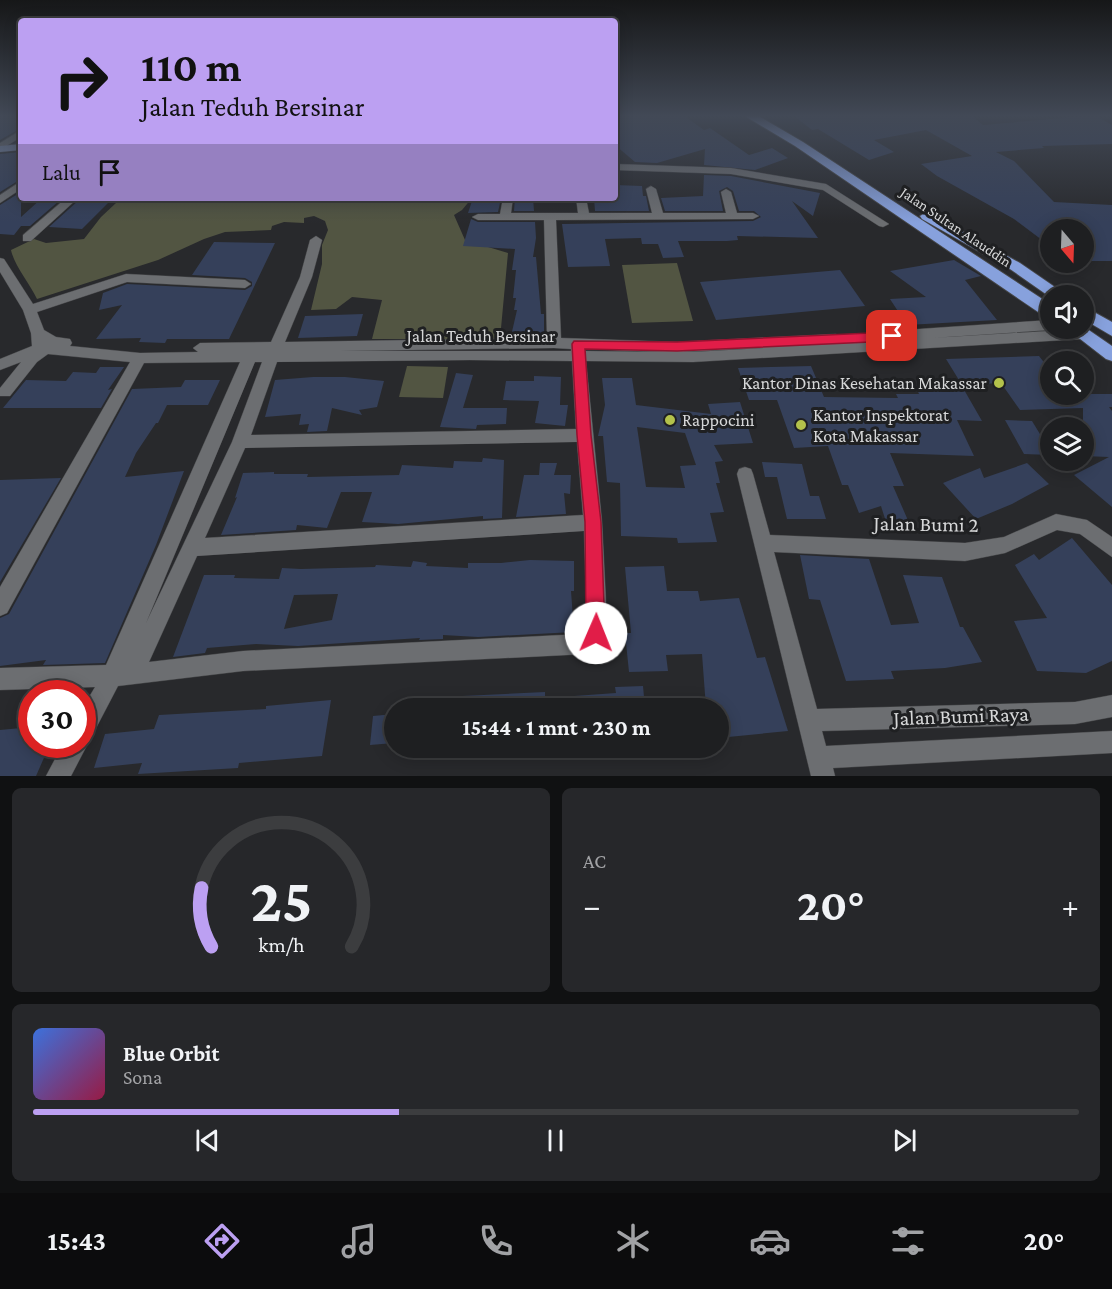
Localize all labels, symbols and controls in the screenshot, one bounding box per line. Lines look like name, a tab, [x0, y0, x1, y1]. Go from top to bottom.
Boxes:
icon: right	[42, 42, 120, 120]
text: 110 m	[141, 43, 242, 90]
text: Jalan Teduh Bersinar	[141, 92, 365, 122]
icon: arrive	[93, 156, 126, 189]
text: Lalu	[42, 160, 81, 185]
street label: Jalan Sultan Alauddin	[895, 183, 1014, 271]
north arrow	[1040, 219, 1094, 273]
map controls	[1040, 219, 1094, 471]
button: sound	[1040, 285, 1094, 339]
pin	[866, 310, 917, 361]
icon: arrive	[875, 319, 908, 352]
street label: Jalan Teduh Bersinar	[404, 326, 556, 346]
button: search	[1040, 351, 1094, 405]
place label: Kantor Dinas Kesehatan Makassar	[742, 373, 988, 393]
marker: Kantor Dinas Kesehatan Makassar	[992, 376, 1006, 390]
place label: Kantor Inspektorat Kota Makassar	[813, 405, 950, 446]
place label: Rappocini	[682, 410, 755, 430]
marker: Rappocini	[663, 413, 677, 427]
button: layers	[1040, 417, 1094, 471]
marker: Kantor Inspektorat Kota Makassar	[794, 418, 808, 432]
street label: Jalan Bumi 2	[871, 511, 979, 537]
position arrow	[564, 601, 628, 665]
speed limit sign: 30	[18, 680, 96, 758]
street label: Jalan Bumi Raya	[891, 702, 1029, 730]
text: 15:44 · 1 mnt · 230 m	[462, 715, 651, 740]
text: AC	[583, 850, 606, 872]
text: 25	[250, 865, 312, 934]
text: 20°	[797, 880, 865, 930]
text: −	[583, 887, 600, 924]
text: +	[1062, 887, 1079, 924]
text: km/h	[258, 933, 305, 957]
text: Blue Orbit	[123, 1041, 219, 1066]
text: Sona	[123, 1066, 162, 1088]
icon: previous	[191, 1124, 224, 1157]
icon: pause	[539, 1124, 572, 1157]
icon: next	[888, 1124, 921, 1157]
icon: directions	[201, 1220, 243, 1262]
icon: music	[338, 1220, 380, 1262]
icon: phone	[475, 1220, 517, 1262]
icon: climate	[612, 1220, 654, 1262]
icon: car	[749, 1220, 791, 1262]
icon: filters	[887, 1220, 929, 1262]
text: 15:43	[48, 1226, 106, 1256]
text: 20°	[1024, 1226, 1064, 1256]

